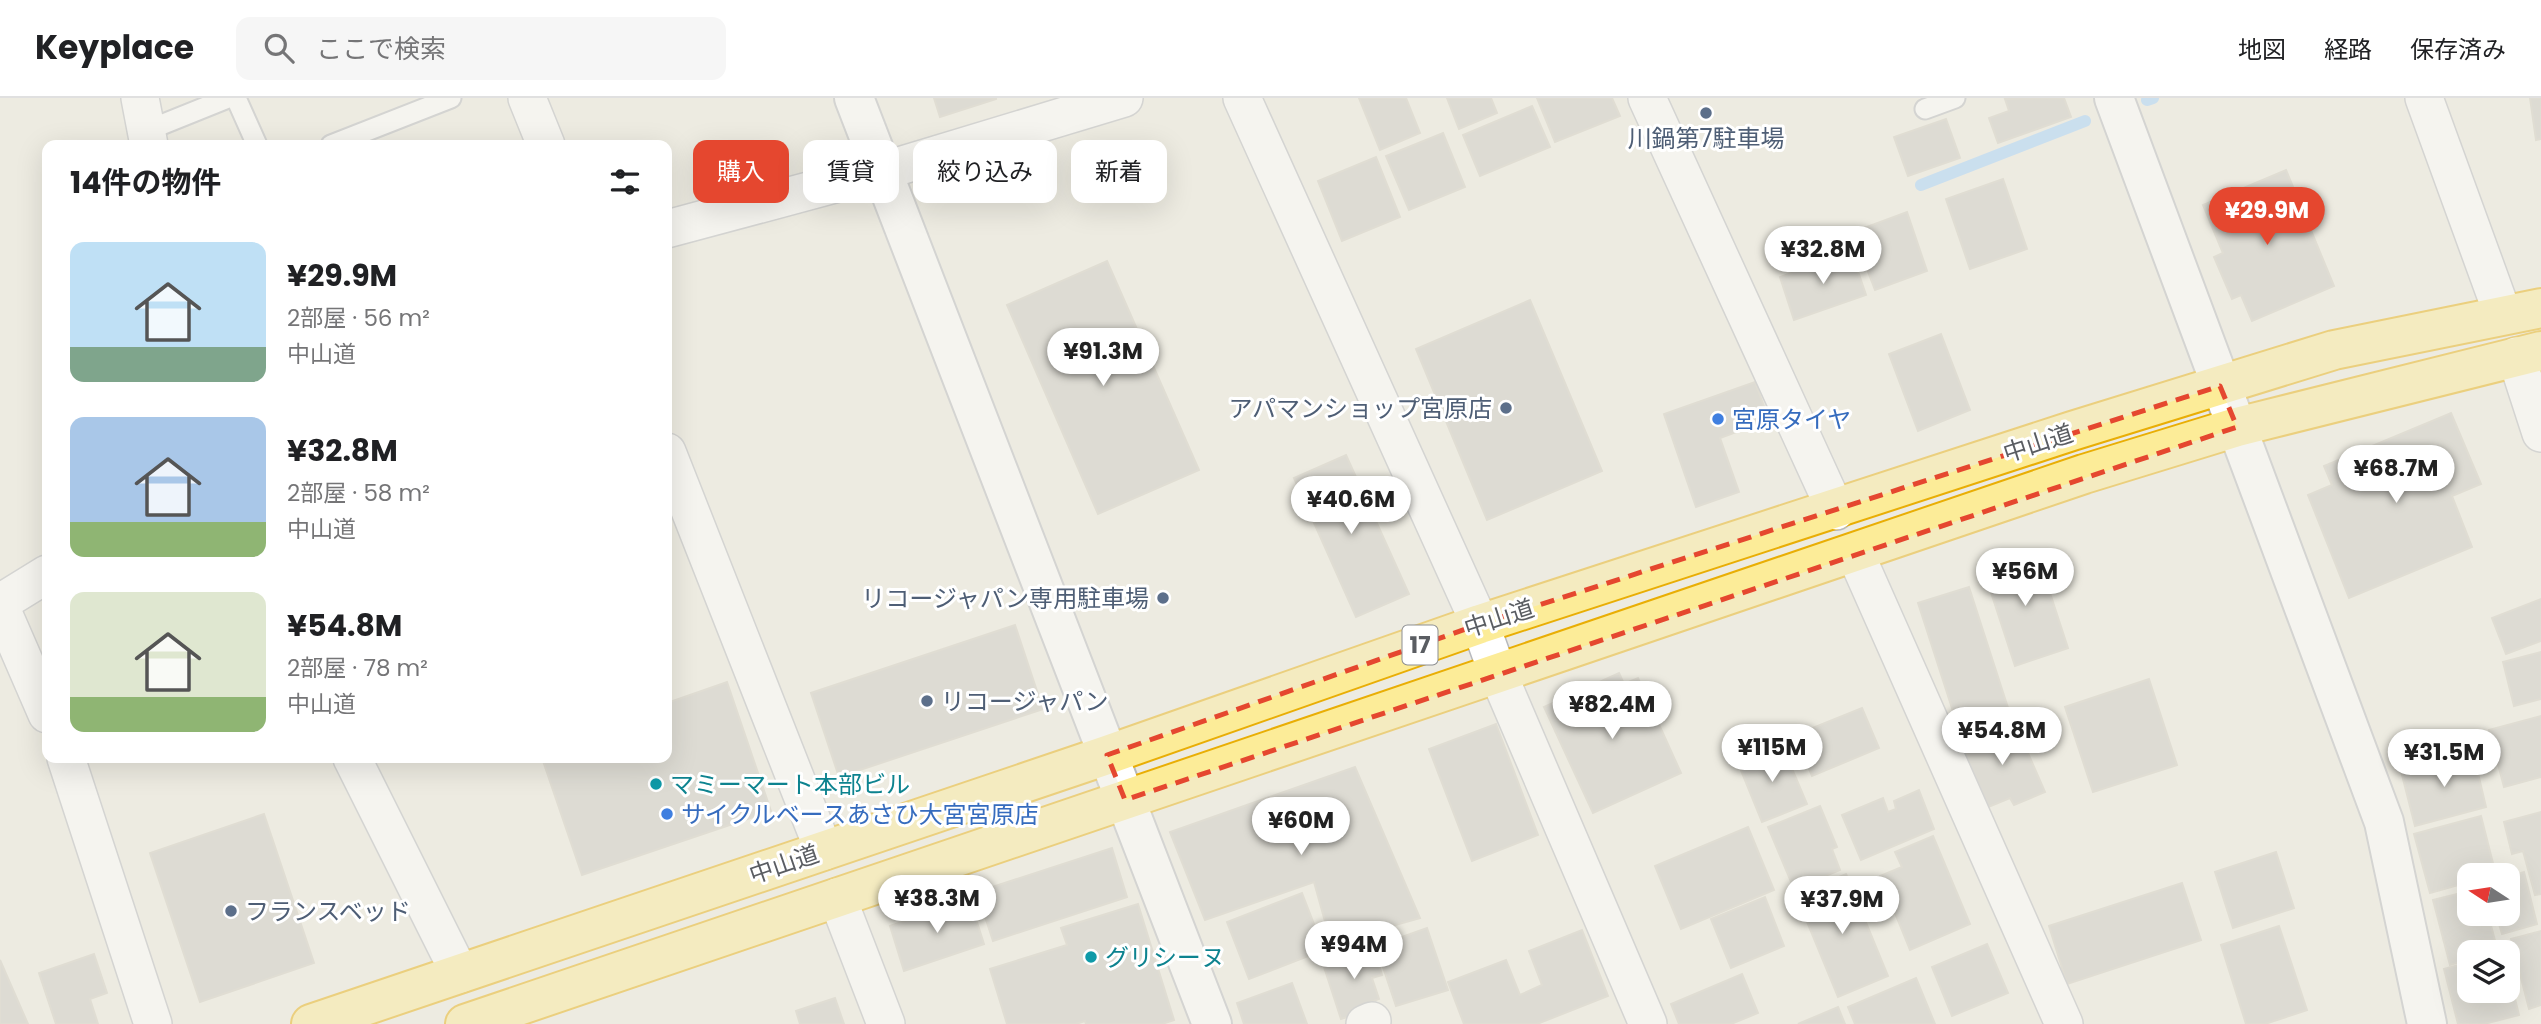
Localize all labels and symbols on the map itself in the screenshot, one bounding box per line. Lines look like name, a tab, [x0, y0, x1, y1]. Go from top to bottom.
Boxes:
marker: 川鍋第7駐車場	[1698, 105, 1714, 121]
place label: 川鍋第7駐車場	[1627, 122, 1785, 155]
pin: ¥29.9M	[2210, 188, 2324, 247]
pin: ¥32.8M	[1766, 226, 1880, 286]
pin: ¥91.3M	[1046, 328, 1160, 388]
place label: アパマンショップ宮原店	[1228, 392, 1492, 425]
marker: アパマンショップ宮原店	[1498, 400, 1514, 416]
place label: 宮原タイヤ	[1732, 403, 1851, 436]
marker: 宮原タイヤ	[1710, 411, 1726, 427]
street label: 中山道	[1999, 416, 2077, 470]
pin: ¥68.7M	[2339, 446, 2453, 505]
pin: ¥40.6M	[1294, 476, 1408, 536]
pin: ¥56M	[1984, 548, 2066, 608]
place label: リコージャパン専用駐車場	[861, 582, 1149, 615]
marker: リコージャパン専用駐車場	[1155, 590, 1171, 606]
street label: 中山道	[1460, 591, 1538, 645]
road number: 17	[1402, 625, 1438, 664]
pin: ¥82.4M	[1555, 682, 1669, 741]
place label: リコージャパン	[941, 685, 1109, 718]
marker: リコージャパン	[919, 693, 935, 709]
pin: ¥54.8M	[1945, 708, 2059, 767]
pin: ¥115M	[1723, 724, 1821, 784]
pin: ¥31.5M	[2387, 730, 2501, 789]
place label: マミーマート本部ビル	[670, 768, 910, 801]
marker: マミーマート本部ビル	[648, 776, 664, 792]
place label: サイクルベースあさひ大宮宮原店	[681, 798, 1039, 831]
pin: ¥60M	[1260, 798, 1342, 857]
marker: サイクルベースあさひ大宮宮原店	[659, 806, 675, 822]
street label: 中山道	[745, 837, 823, 891]
north arrow	[2457, 863, 2520, 926]
pin: ¥38.3M	[880, 876, 994, 935]
pin: ¥37.9M	[1785, 876, 1899, 936]
place label: フランスベッド	[245, 895, 411, 928]
marker: フランスベッド	[223, 903, 239, 919]
pin: ¥94M	[1313, 922, 1395, 981]
place label: グリシーヌ	[1105, 941, 1225, 974]
marker: グリシーヌ	[1083, 949, 1099, 965]

